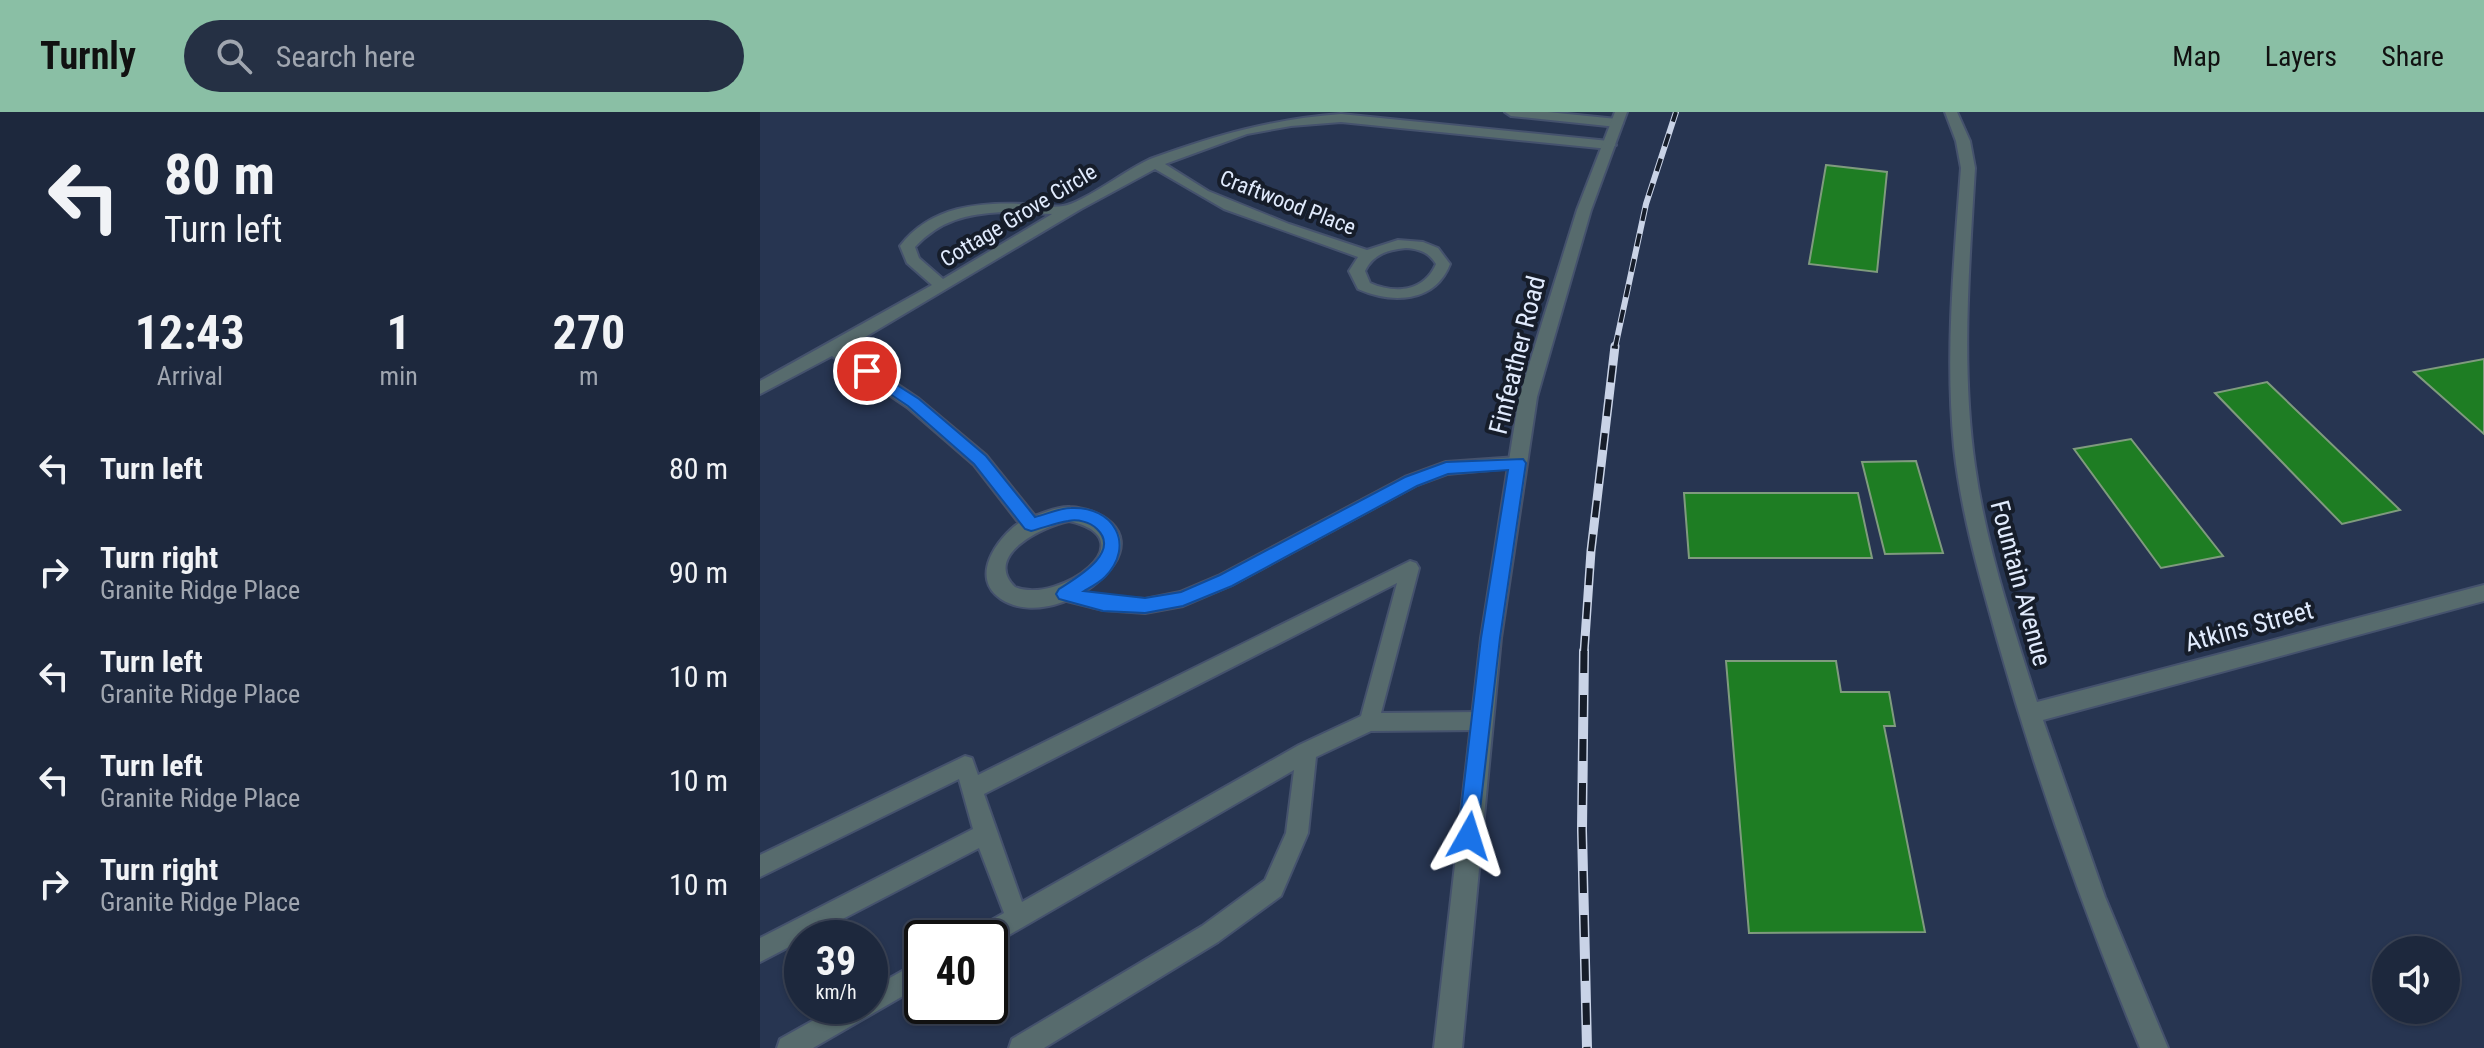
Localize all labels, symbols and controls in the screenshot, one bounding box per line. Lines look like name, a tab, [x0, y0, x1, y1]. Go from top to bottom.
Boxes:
search box	[184, 20, 744, 92]
text: Turnly	[40, 34, 136, 78]
icon: search	[212, 34, 256, 78]
text: Search here	[276, 39, 415, 74]
text: Map	[2172, 40, 2221, 73]
text: Layers	[2265, 40, 2337, 73]
text: Share	[2381, 40, 2444, 73]
text: 80 m	[164, 142, 275, 208]
icon: left	[32, 144, 136, 248]
street label: Cottage Grove Circle	[936, 159, 1101, 272]
street label: Craftwood Place	[1216, 165, 1359, 240]
text: Turn left	[164, 209, 282, 251]
street label: Finfeather Road	[1483, 273, 1551, 437]
text: 12:43	[135, 304, 245, 361]
text: 1	[387, 304, 411, 361]
text: 270	[552, 304, 625, 361]
pin	[833, 337, 901, 405]
icon: arrive	[845, 349, 889, 393]
text: Arrival	[157, 361, 223, 391]
text: min	[380, 361, 418, 391]
text: m	[579, 361, 599, 391]
icon: left	[32, 446, 76, 490]
text: Turn left	[100, 451, 203, 486]
text: 80 m	[669, 451, 728, 486]
street label: Fountain Avenue	[1985, 497, 2057, 669]
text: Turn right	[100, 540, 218, 575]
icon: right	[32, 550, 76, 594]
text: 90 m	[669, 555, 728, 590]
text: Granite Ridge Place	[100, 575, 300, 605]
street label: Atkins Street	[2182, 594, 2316, 658]
text: Turn left	[100, 644, 203, 679]
icon: left	[32, 654, 76, 698]
text: 10 m	[669, 659, 728, 694]
text: Granite Ridge Place	[100, 679, 300, 709]
text: Turn left	[100, 748, 203, 783]
icon: left	[32, 758, 76, 802]
text: 10 m	[669, 763, 728, 798]
text: Granite Ridge Place	[100, 783, 300, 813]
position arrow	[1427, 794, 1511, 878]
text: Turn right	[100, 852, 218, 887]
icon: right	[32, 862, 76, 906]
text: 10 m	[669, 867, 728, 902]
text: Granite Ridge Place	[100, 887, 300, 917]
speed limit sign: 40	[904, 920, 1008, 1024]
map controls	[2372, 936, 2460, 1024]
button: sound	[2372, 936, 2460, 1024]
text: 39	[816, 938, 856, 985]
text: km/h	[815, 980, 857, 1004]

